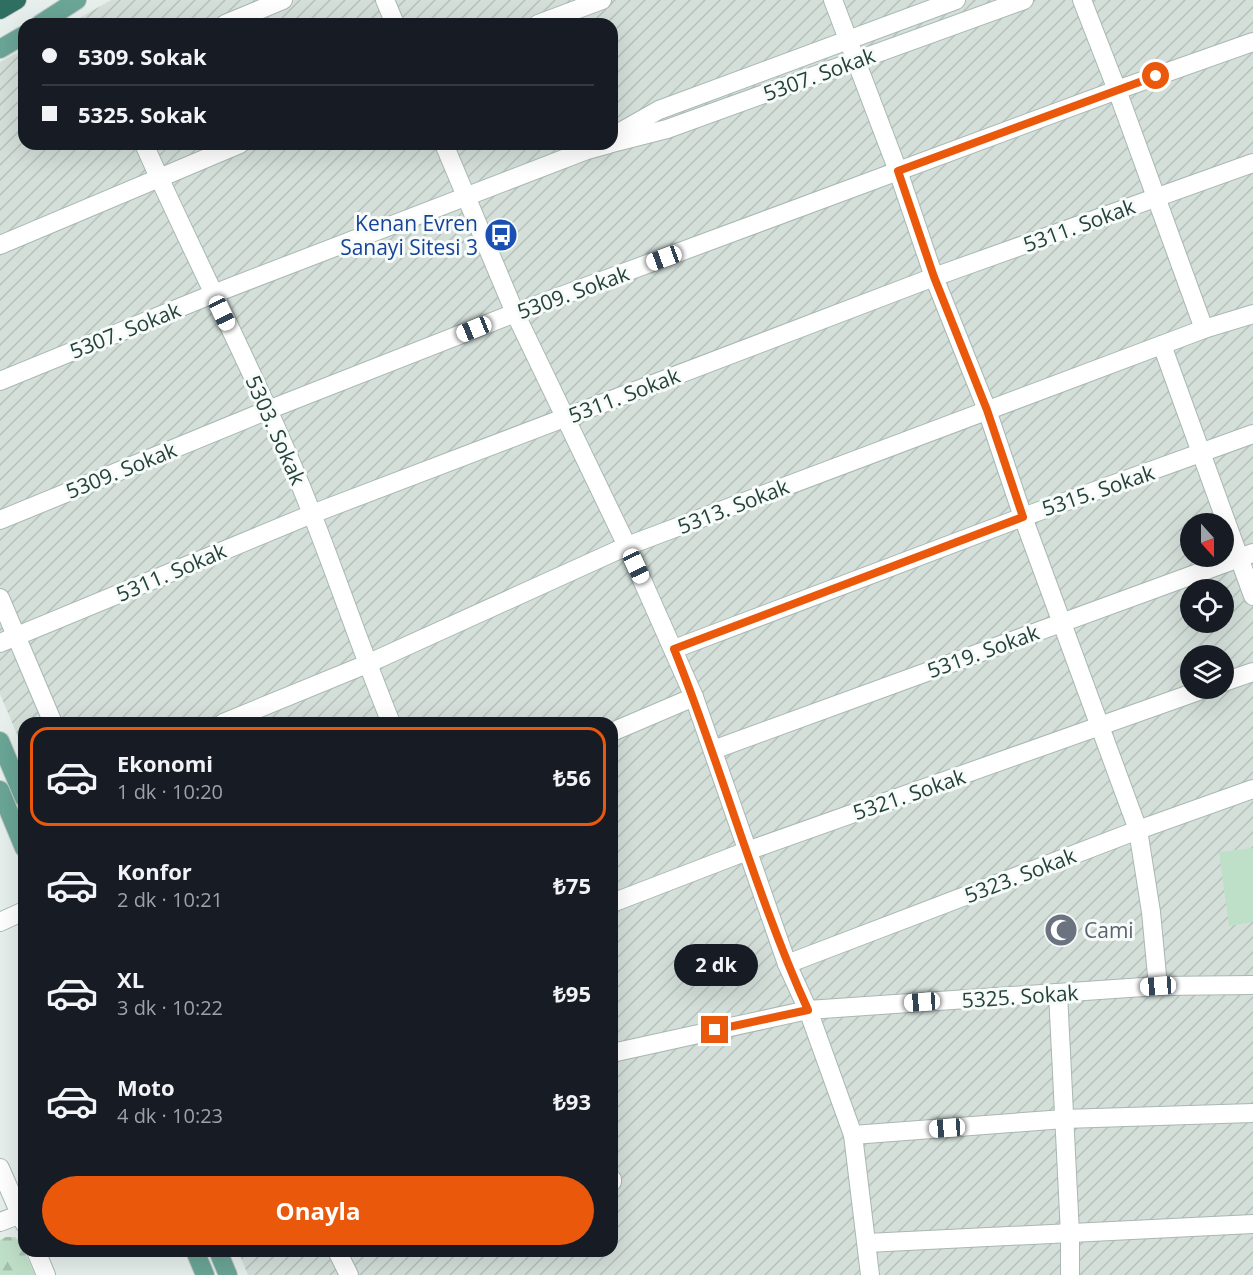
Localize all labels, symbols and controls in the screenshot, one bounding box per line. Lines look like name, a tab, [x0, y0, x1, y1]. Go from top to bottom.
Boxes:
text: 5309. Sokak	[78, 41, 207, 71]
street label: 5307. Sokak	[759, 41, 879, 107]
route start	[1142, 62, 1169, 89]
text: 5325. Sokak	[78, 99, 207, 129]
street label: 5311. Sokak	[1019, 192, 1139, 258]
place label: Kenan Evren Sanayi Sitesi 3	[340, 209, 478, 261]
bus stop icon: Kenan Evren Sanayi Sitesi 3	[483, 217, 519, 253]
car	[644, 243, 684, 273]
street label: 5309. Sokak	[513, 259, 633, 325]
car	[206, 293, 238, 333]
street label: 5307. Sokak	[66, 295, 184, 365]
car	[454, 314, 494, 344]
street label: 5311. Sokak	[564, 361, 684, 429]
street label: 5303. Sokak	[239, 371, 313, 489]
street label: 5309. Sokak	[62, 435, 180, 505]
street label: 5315. Sokak	[1038, 458, 1158, 522]
street label: 5313. Sokak	[673, 472, 793, 540]
north arrow	[1180, 513, 1234, 567]
map controls	[1180, 513, 1234, 699]
street label: 5311. Sokak	[112, 536, 230, 608]
car	[620, 546, 652, 586]
button: locate	[1180, 579, 1234, 633]
street label: 5319. Sokak	[923, 618, 1043, 684]
button: layers	[1180, 645, 1234, 699]
text: Ekonomi	[117, 748, 213, 778]
icon: car	[45, 750, 99, 804]
text: ₺56	[553, 762, 591, 792]
street label: 5321. Sokak	[849, 762, 969, 826]
text: 1 dk · 10:20	[117, 778, 223, 805]
street label: 5323. Sokak	[960, 841, 1080, 909]
text: Konfor	[117, 856, 192, 886]
icon: car	[45, 858, 99, 912]
text: ₺75	[553, 870, 591, 900]
text: 2 dk · 10:21	[117, 886, 223, 913]
mosque icon: Cami	[1043, 912, 1079, 948]
place label: Cami	[1084, 916, 1134, 944]
callout: 2 dk	[673, 943, 757, 985]
text: 2 dk	[695, 951, 737, 978]
text: XL	[117, 964, 144, 994]
icon: car	[45, 966, 99, 1020]
car	[1139, 976, 1177, 996]
text: ₺95	[553, 978, 591, 1008]
street label: 5325. Sokak	[961, 978, 1079, 1014]
car	[903, 992, 941, 1012]
text: 3 dk · 10:22	[117, 994, 223, 1021]
route end	[701, 1016, 728, 1043]
text: Moto	[117, 1072, 175, 1102]
icon: car	[45, 1074, 99, 1128]
text: ₺93	[553, 1086, 591, 1116]
text: 4 dk · 10:23	[117, 1102, 223, 1129]
car	[928, 1118, 966, 1138]
button: Onayla	[42, 1176, 594, 1245]

